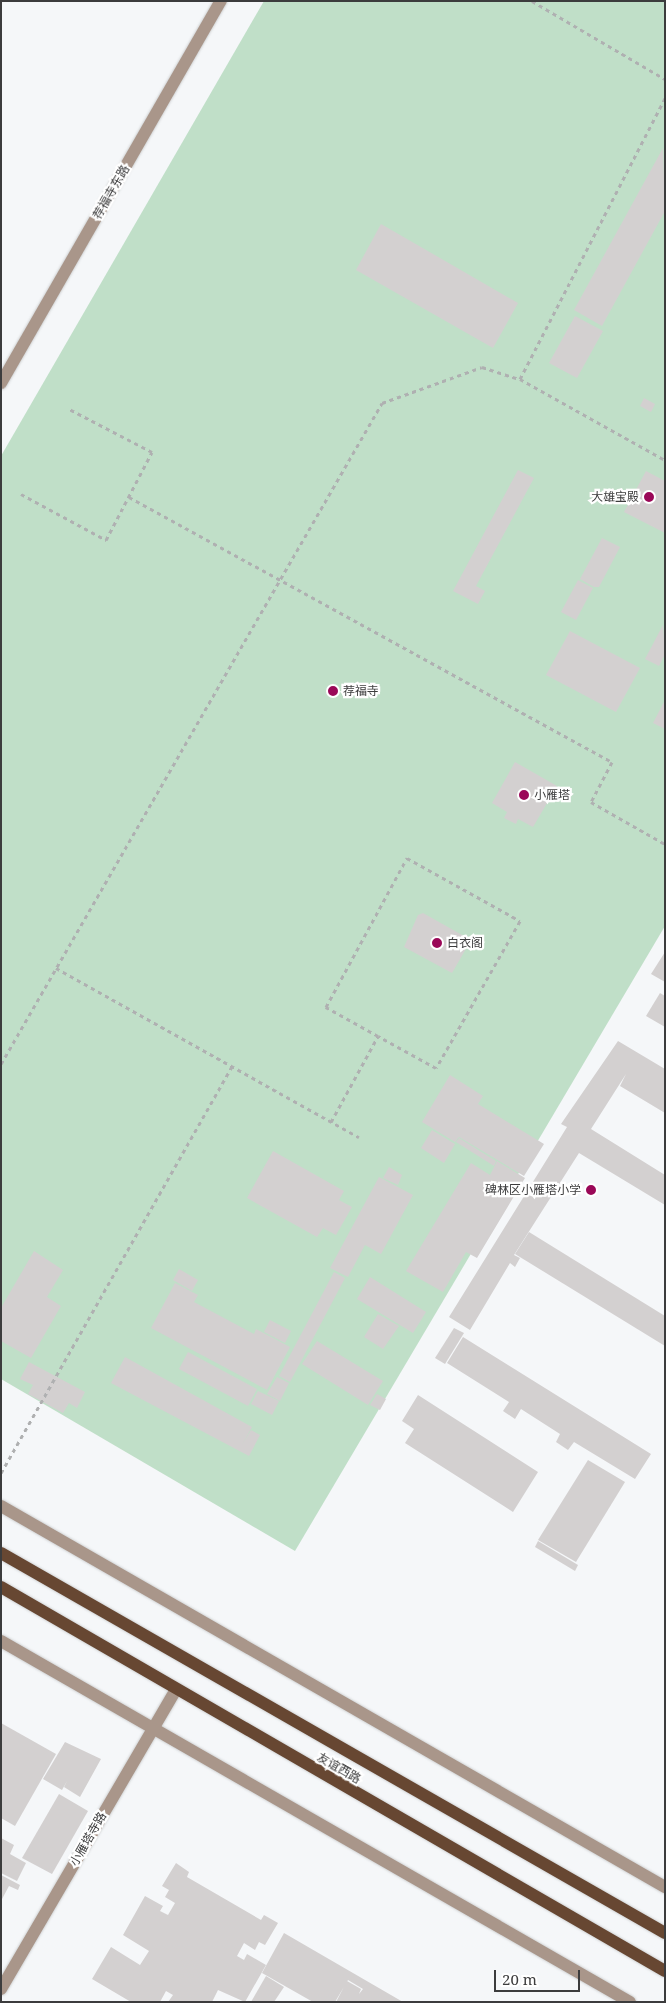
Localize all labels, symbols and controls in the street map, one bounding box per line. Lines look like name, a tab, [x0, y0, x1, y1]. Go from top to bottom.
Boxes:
street label: 荐福寺东路	[90, 162, 132, 222]
place label: 大雄宝殿	[591, 490, 639, 504]
marker: 大雄宝殿	[643, 491, 655, 503]
place label: 荐福寺	[343, 684, 379, 698]
marker: 荐福寺	[327, 685, 339, 697]
place label: 小雁塔	[534, 788, 570, 802]
marker: 小雁塔	[518, 789, 530, 801]
place label: 白衣阁	[447, 936, 483, 950]
marker: 白衣阁	[431, 937, 443, 949]
place label: 碑林区小雁塔小学	[485, 1183, 581, 1197]
marker: 碑林区小雁塔小学	[585, 1184, 597, 1196]
street label: 友谊西路	[315, 1750, 363, 1786]
street label: 小雁塔寺路	[67, 1809, 109, 1869]
scale bar	[496, 1960, 582, 1992]
text: 20 m	[502, 1969, 537, 1989]

